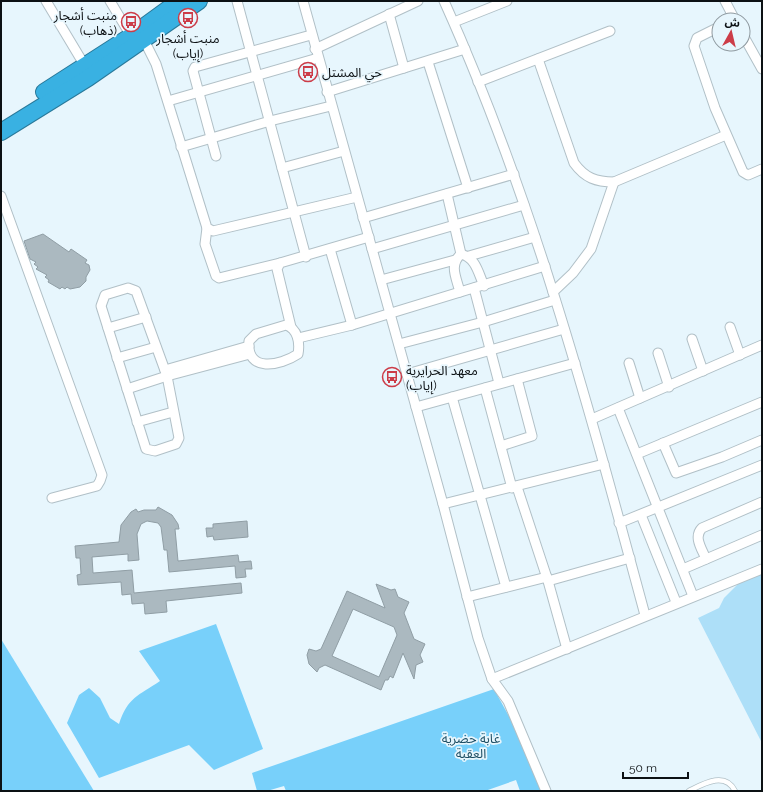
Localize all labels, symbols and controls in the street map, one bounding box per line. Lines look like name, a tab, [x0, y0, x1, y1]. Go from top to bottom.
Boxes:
place label: منبت أشجار (ذهاب)	[53, 7, 117, 38]
bus stop icon: منبت أشجار (إياب)	[177, 7, 199, 29]
bus stop icon: منبت أشجار (ذهاب)	[120, 11, 142, 33]
north arrow	[711, 12, 751, 52]
text: ش	[724, 15, 741, 30]
place label: منبت أشجار (إياب)	[155, 30, 220, 63]
bus stop icon: حي المشتل	[297, 61, 319, 83]
place label: حي المشتل	[322, 65, 382, 83]
place label: معهد الحرايرية (إياب)	[406, 363, 478, 395]
bus stop icon: معهد الحرايرية (إياب)	[381, 366, 403, 388]
park label: غابة حضرية العقبة	[442, 731, 501, 761]
scale bar	[623, 754, 688, 780]
text: 50 m	[629, 761, 657, 775]

